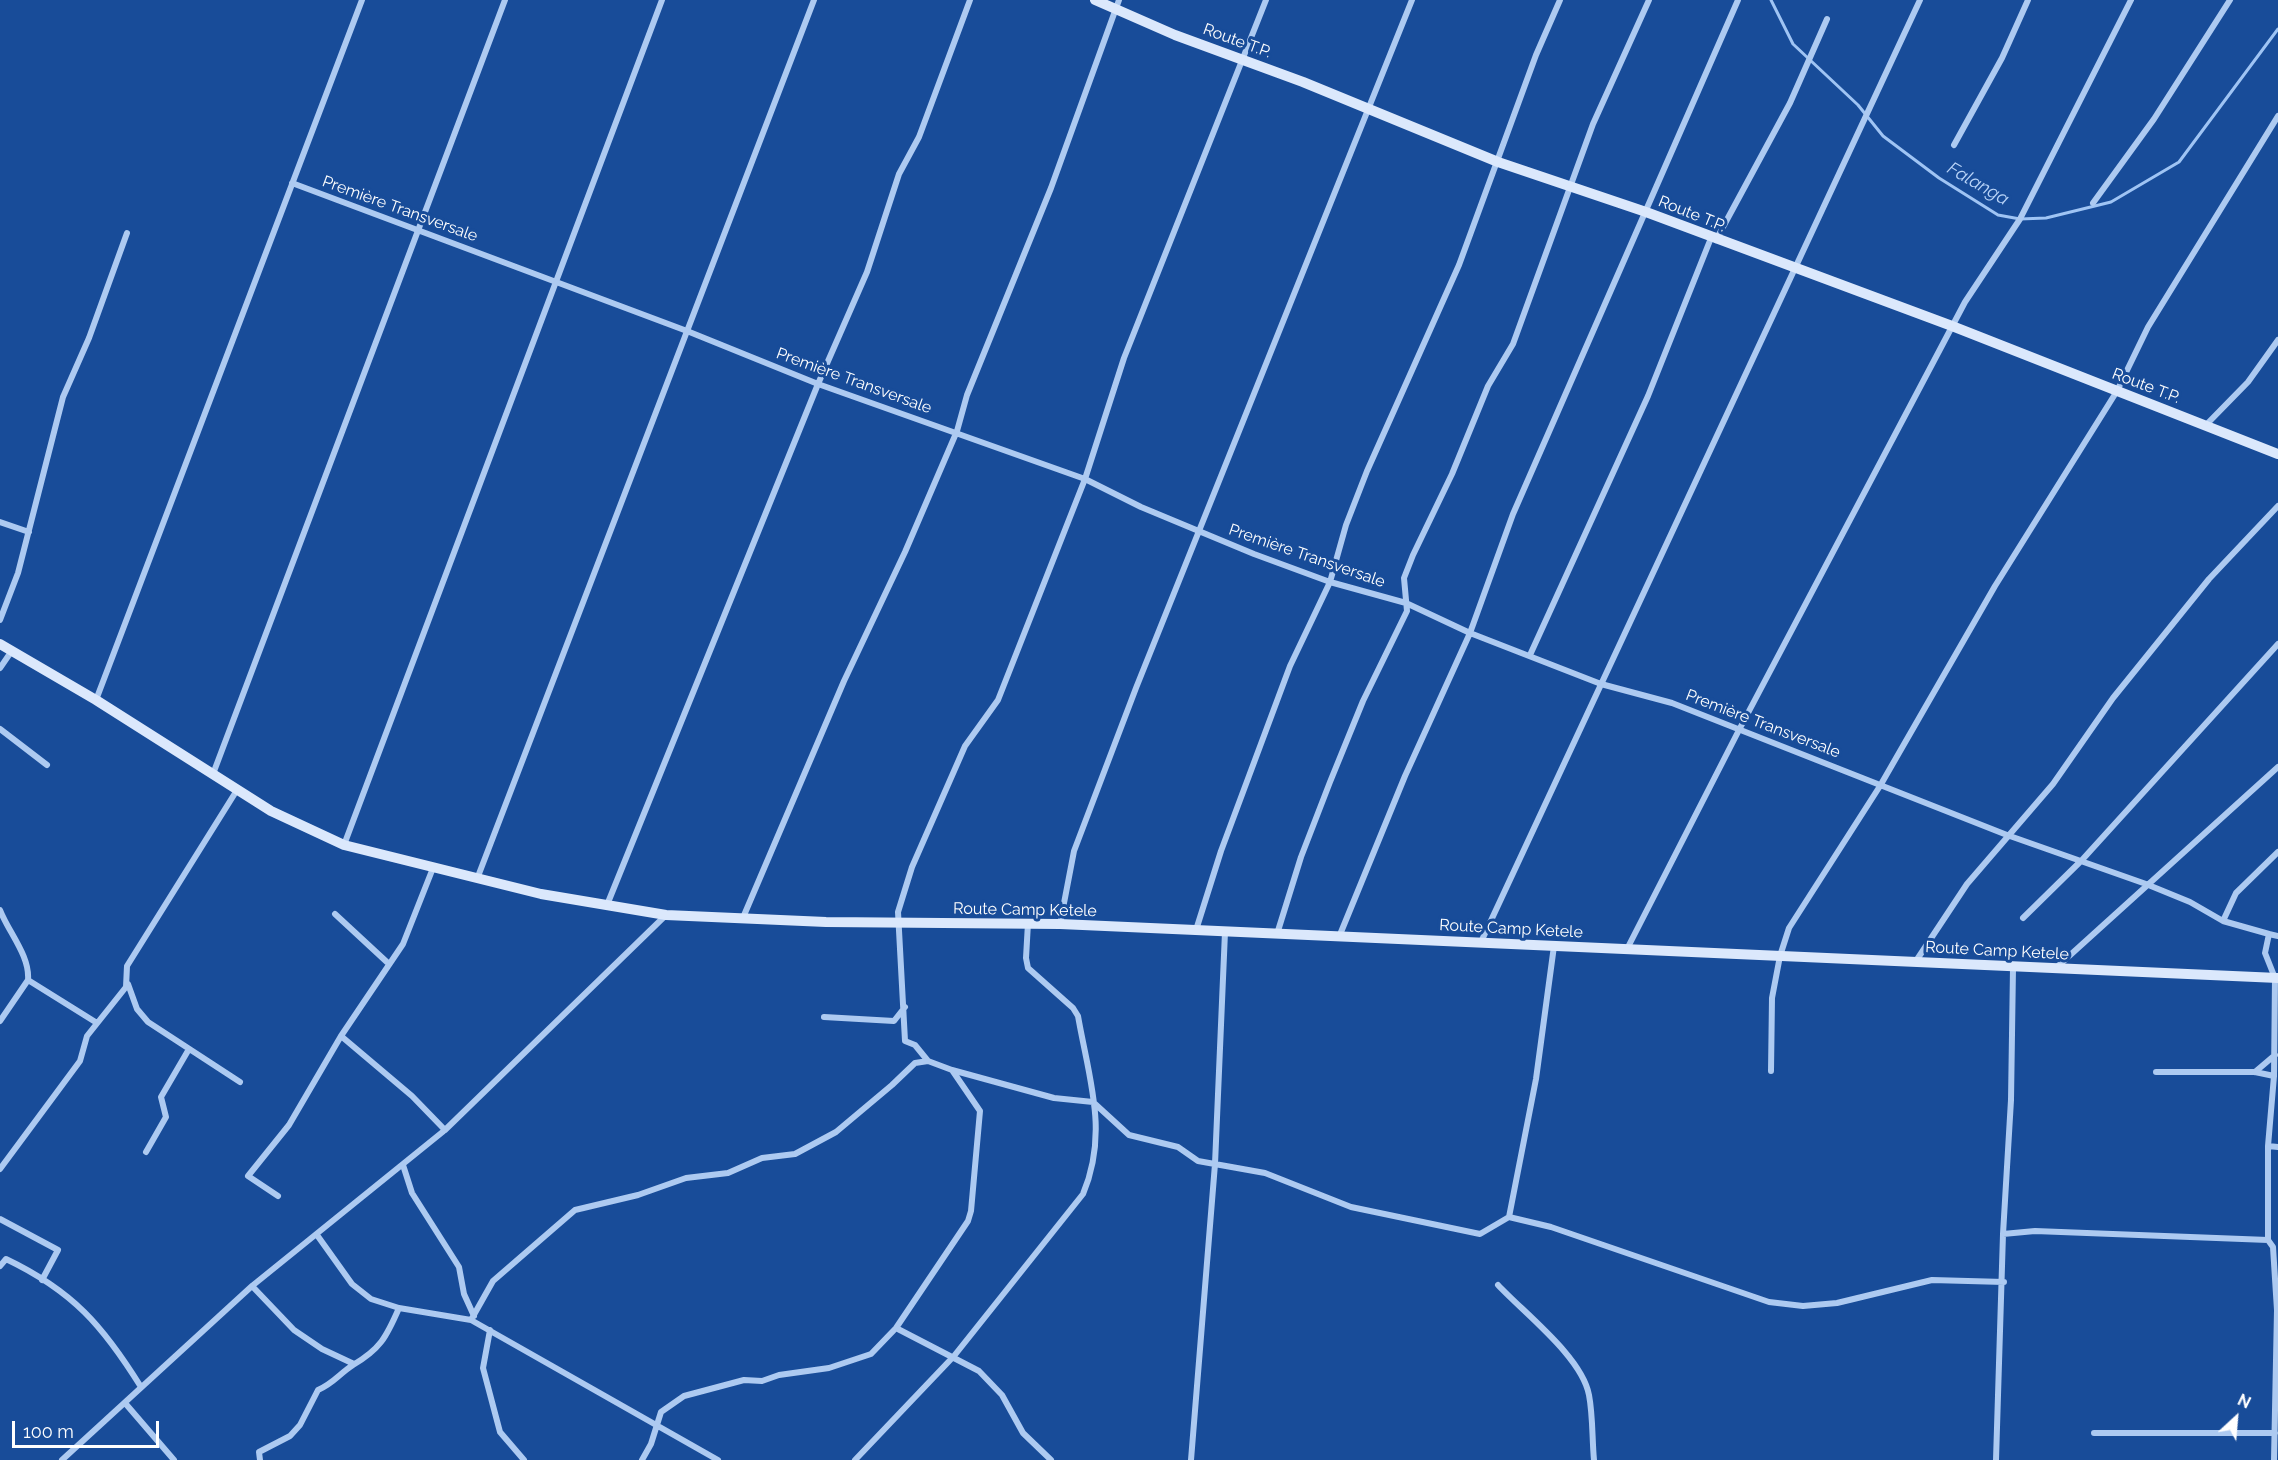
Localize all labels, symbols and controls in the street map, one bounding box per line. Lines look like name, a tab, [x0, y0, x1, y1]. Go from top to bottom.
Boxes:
street label: Route T.P.	[1200, 20, 1274, 62]
water label: Falanga	[1943, 158, 2013, 210]
street label: Première Transversale	[320, 172, 480, 246]
street label: Route T.P.	[1655, 192, 1729, 236]
street label: Première Transversale	[774, 344, 934, 418]
street label: Route T.P.	[2109, 364, 2183, 408]
street label: Première Transversale	[1226, 520, 1388, 592]
street label: Première Transversale	[1683, 686, 1843, 762]
street label: Route Camp Ketele	[953, 899, 1097, 921]
street label: Route Camp Ketele	[1439, 916, 1583, 942]
street label: Route Camp Ketele	[1925, 938, 2069, 964]
north arrow	[2206, 1388, 2266, 1448]
text: N	[2234, 1390, 2254, 1413]
scale bar	[15, 1409, 162, 1447]
text: 100 m	[23, 1421, 74, 1442]

